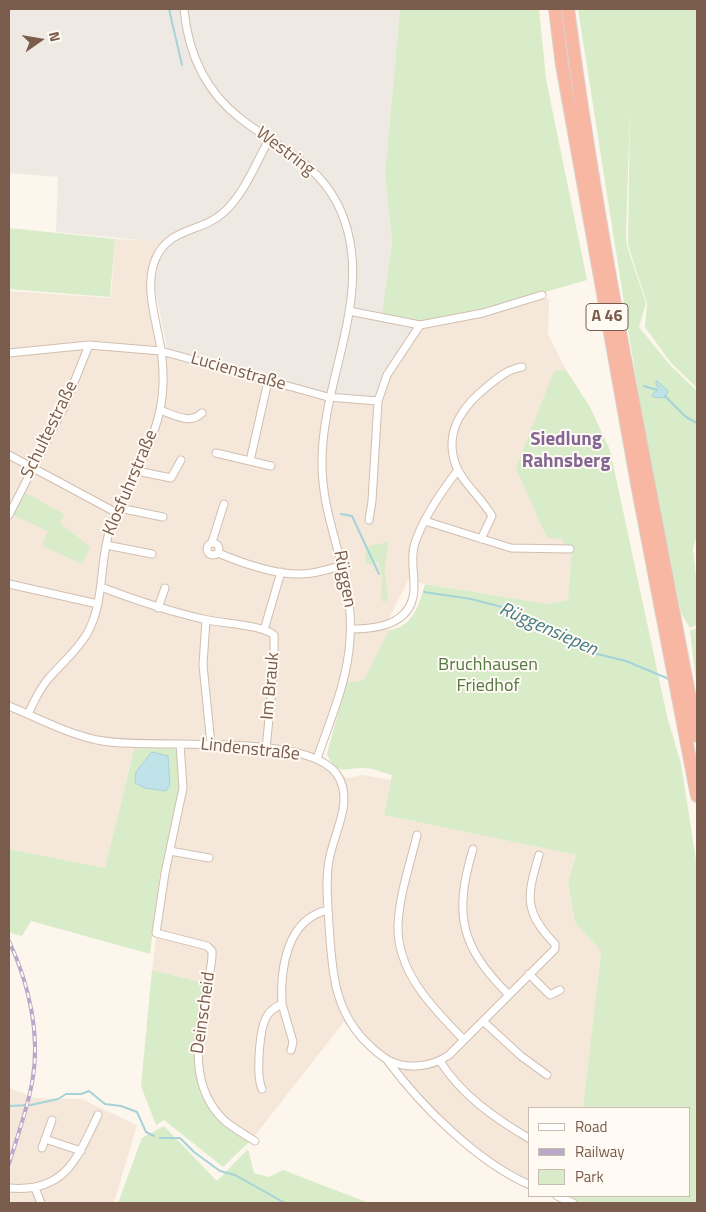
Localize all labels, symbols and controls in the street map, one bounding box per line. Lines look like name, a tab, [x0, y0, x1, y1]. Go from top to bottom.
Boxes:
north arrow	[15, 15, 65, 65]
text: N	[44, 29, 66, 44]
street label: Westring	[251, 123, 319, 181]
road number: A 46	[586, 304, 628, 330]
street label: Lucienstraße	[188, 348, 288, 396]
street label: Schultestraße	[17, 378, 83, 482]
street label: Klosfuhrstraße	[99, 427, 163, 539]
district label: Siedlung Rahnsberg	[522, 429, 610, 473]
street label: Rüggen	[328, 549, 360, 609]
water label: Rüggensiepen	[496, 598, 600, 662]
street label: Im Brauk	[257, 651, 285, 721]
park label: Bruchhausen Friedhof	[438, 655, 538, 698]
street label: Lindenstraße	[199, 734, 301, 766]
street label: Deinscheid	[188, 971, 220, 1055]
legend	[528, 1107, 691, 1197]
text: Road	[575, 1115, 607, 1138]
text: Railway	[575, 1140, 625, 1163]
text: Park	[575, 1165, 604, 1188]

